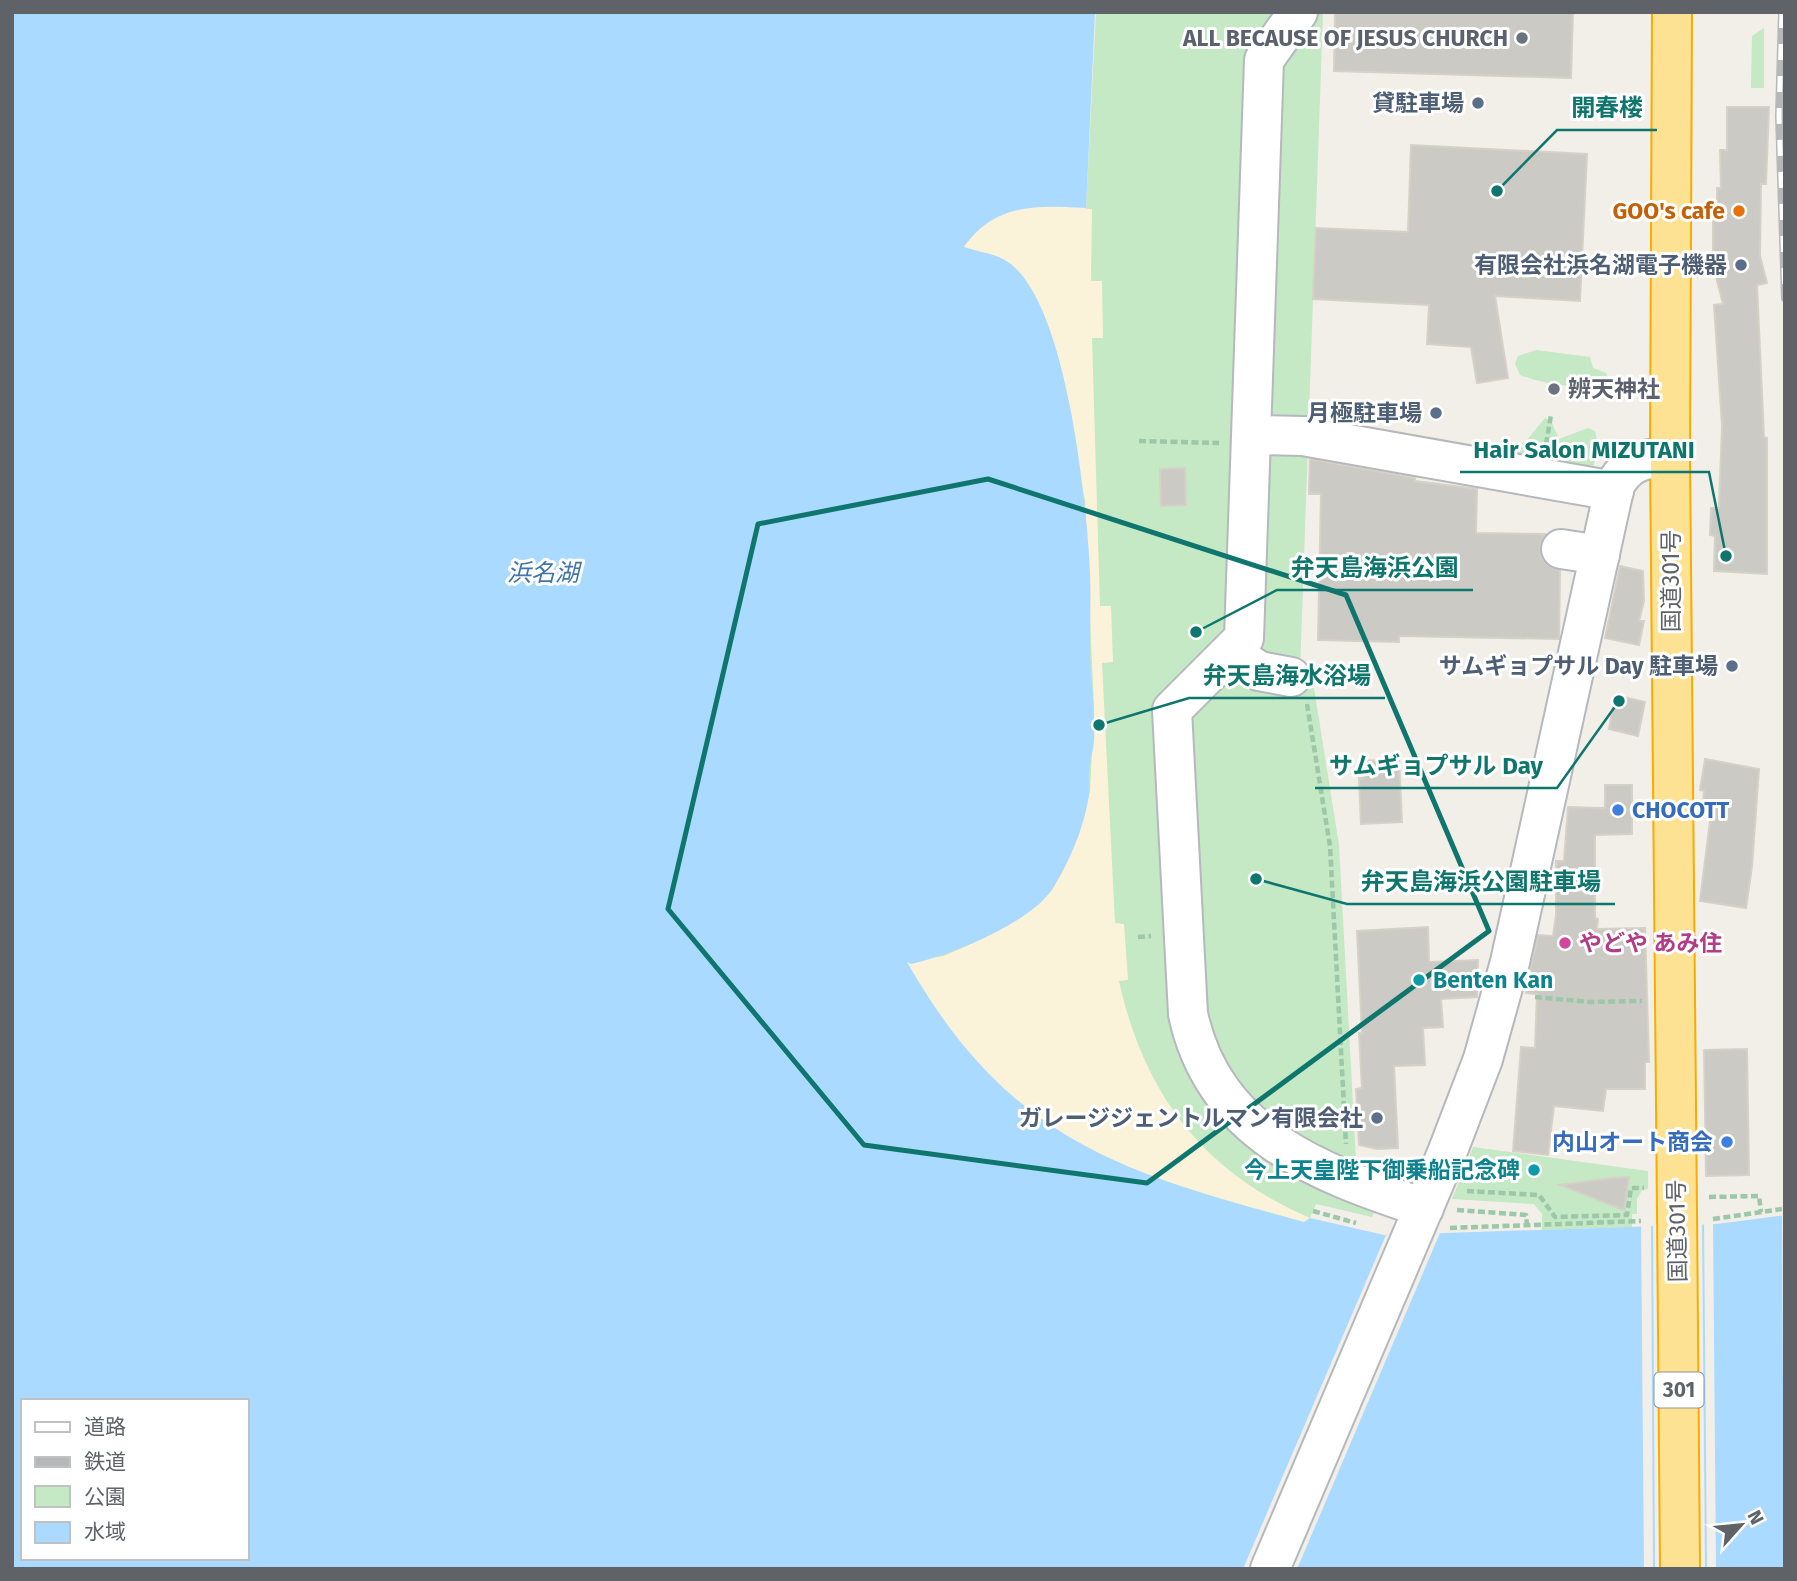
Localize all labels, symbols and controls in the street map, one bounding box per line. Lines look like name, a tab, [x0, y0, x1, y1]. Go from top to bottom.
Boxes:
place label: ALL BECAUSE OF JESUS CHURCH	[1182, 24, 1508, 52]
marker: ALL BECAUSE OF JESUS CHURCH	[1514, 30, 1530, 46]
callout: 開春楼	[1557, 85, 1657, 130]
place label: 貸駐車場	[1372, 89, 1464, 117]
text: 開春楼	[1571, 94, 1643, 122]
marker: 貸駐車場	[1470, 95, 1486, 111]
place label: GOO's cafe	[1613, 197, 1725, 225]
marker: GOO's cafe	[1731, 203, 1747, 219]
place label: 有限会社浜名湖電子機器	[1474, 251, 1727, 279]
marker: 有限会社浜名湖電子機器	[1733, 257, 1749, 273]
place label: 辨天神社	[1568, 375, 1660, 403]
marker: 辨天神社	[1546, 381, 1562, 397]
place label: 月極駐車場	[1307, 399, 1422, 427]
marker: 月極駐車場	[1428, 405, 1444, 421]
callout: Hair Salon MIZUTANI	[1460, 427, 1709, 472]
text: Hair Salon MIZUTANI	[1473, 436, 1695, 464]
street label: 国道301号	[1657, 530, 1685, 632]
callout: 弁天島海浜公園	[1277, 545, 1473, 590]
text: 弁天島海浜公園	[1291, 554, 1459, 582]
water label: 浜名湖	[507, 559, 583, 587]
place label: サムギョプサル Day 駐車場	[1439, 652, 1718, 680]
callout: 弁天島海水浴場	[1189, 653, 1385, 698]
marker: サムギョプサル Day 駐車場	[1724, 658, 1740, 674]
text: 弁天島海水浴場	[1203, 662, 1371, 690]
callout: サムギョプサル Day	[1315, 743, 1557, 788]
text: サムギョプサル Day	[1329, 752, 1543, 780]
place label: CHOCOTT	[1632, 796, 1730, 824]
marker: CHOCOTT	[1610, 802, 1626, 818]
callout: 弁天島海浜公園駐車場	[1347, 859, 1615, 904]
text: 弁天島海浜公園駐車場	[1361, 868, 1601, 896]
place label: やどや あみ住	[1579, 929, 1722, 957]
marker: やどや あみ住	[1557, 935, 1573, 951]
place label: Benten Kan	[1433, 966, 1553, 994]
marker: Benten Kan	[1411, 972, 1427, 988]
place label: ガレージジェントルマン有限会社	[1018, 1104, 1363, 1132]
marker: ガレージジェントルマン有限会社	[1369, 1110, 1385, 1126]
place label: 内山オート商会	[1552, 1128, 1713, 1156]
marker: 内山オート商会	[1719, 1134, 1735, 1150]
place label: 今上天皇陛下御乗船記念碑	[1244, 1156, 1520, 1184]
marker: 今上天皇陛下御乗船記念碑	[1526, 1162, 1542, 1178]
street label: 国道301号	[1662, 1179, 1692, 1283]
road number: 301	[1654, 1372, 1704, 1408]
legend	[21, 1399, 248, 1560]
text: 道路	[84, 1414, 126, 1440]
text: 鉄道	[84, 1449, 126, 1475]
text: 公園	[84, 1484, 126, 1510]
north arrow	[1706, 1490, 1776, 1560]
text: N	[1743, 1507, 1769, 1528]
text: 水域	[84, 1519, 126, 1545]

